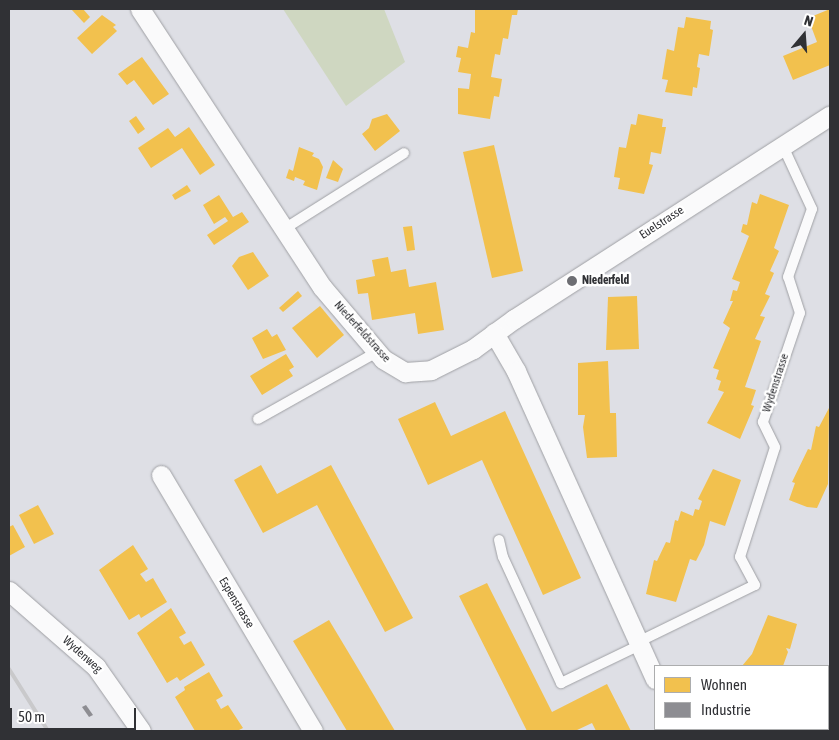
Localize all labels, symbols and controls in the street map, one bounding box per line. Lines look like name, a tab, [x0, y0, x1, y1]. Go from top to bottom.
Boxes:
north arrow	[779, 10, 829, 60]
text: N	[802, 12, 815, 30]
street label: Euelstrasse	[637, 203, 687, 243]
place label: Niederfeld	[582, 274, 629, 288]
marker: Niederfeld	[566, 275, 578, 287]
street label: Niederfeldstrasse	[331, 298, 393, 366]
street label: Wydenstrasse	[760, 352, 792, 414]
street label: Espenstrasse	[215, 575, 257, 631]
street label: Wydenweg	[59, 634, 105, 676]
legend	[654, 665, 829, 730]
text: Wohnen	[701, 676, 747, 693]
scale bar	[12, 698, 139, 730]
text: Industrie	[701, 701, 751, 718]
text: 50 m	[18, 708, 45, 725]

